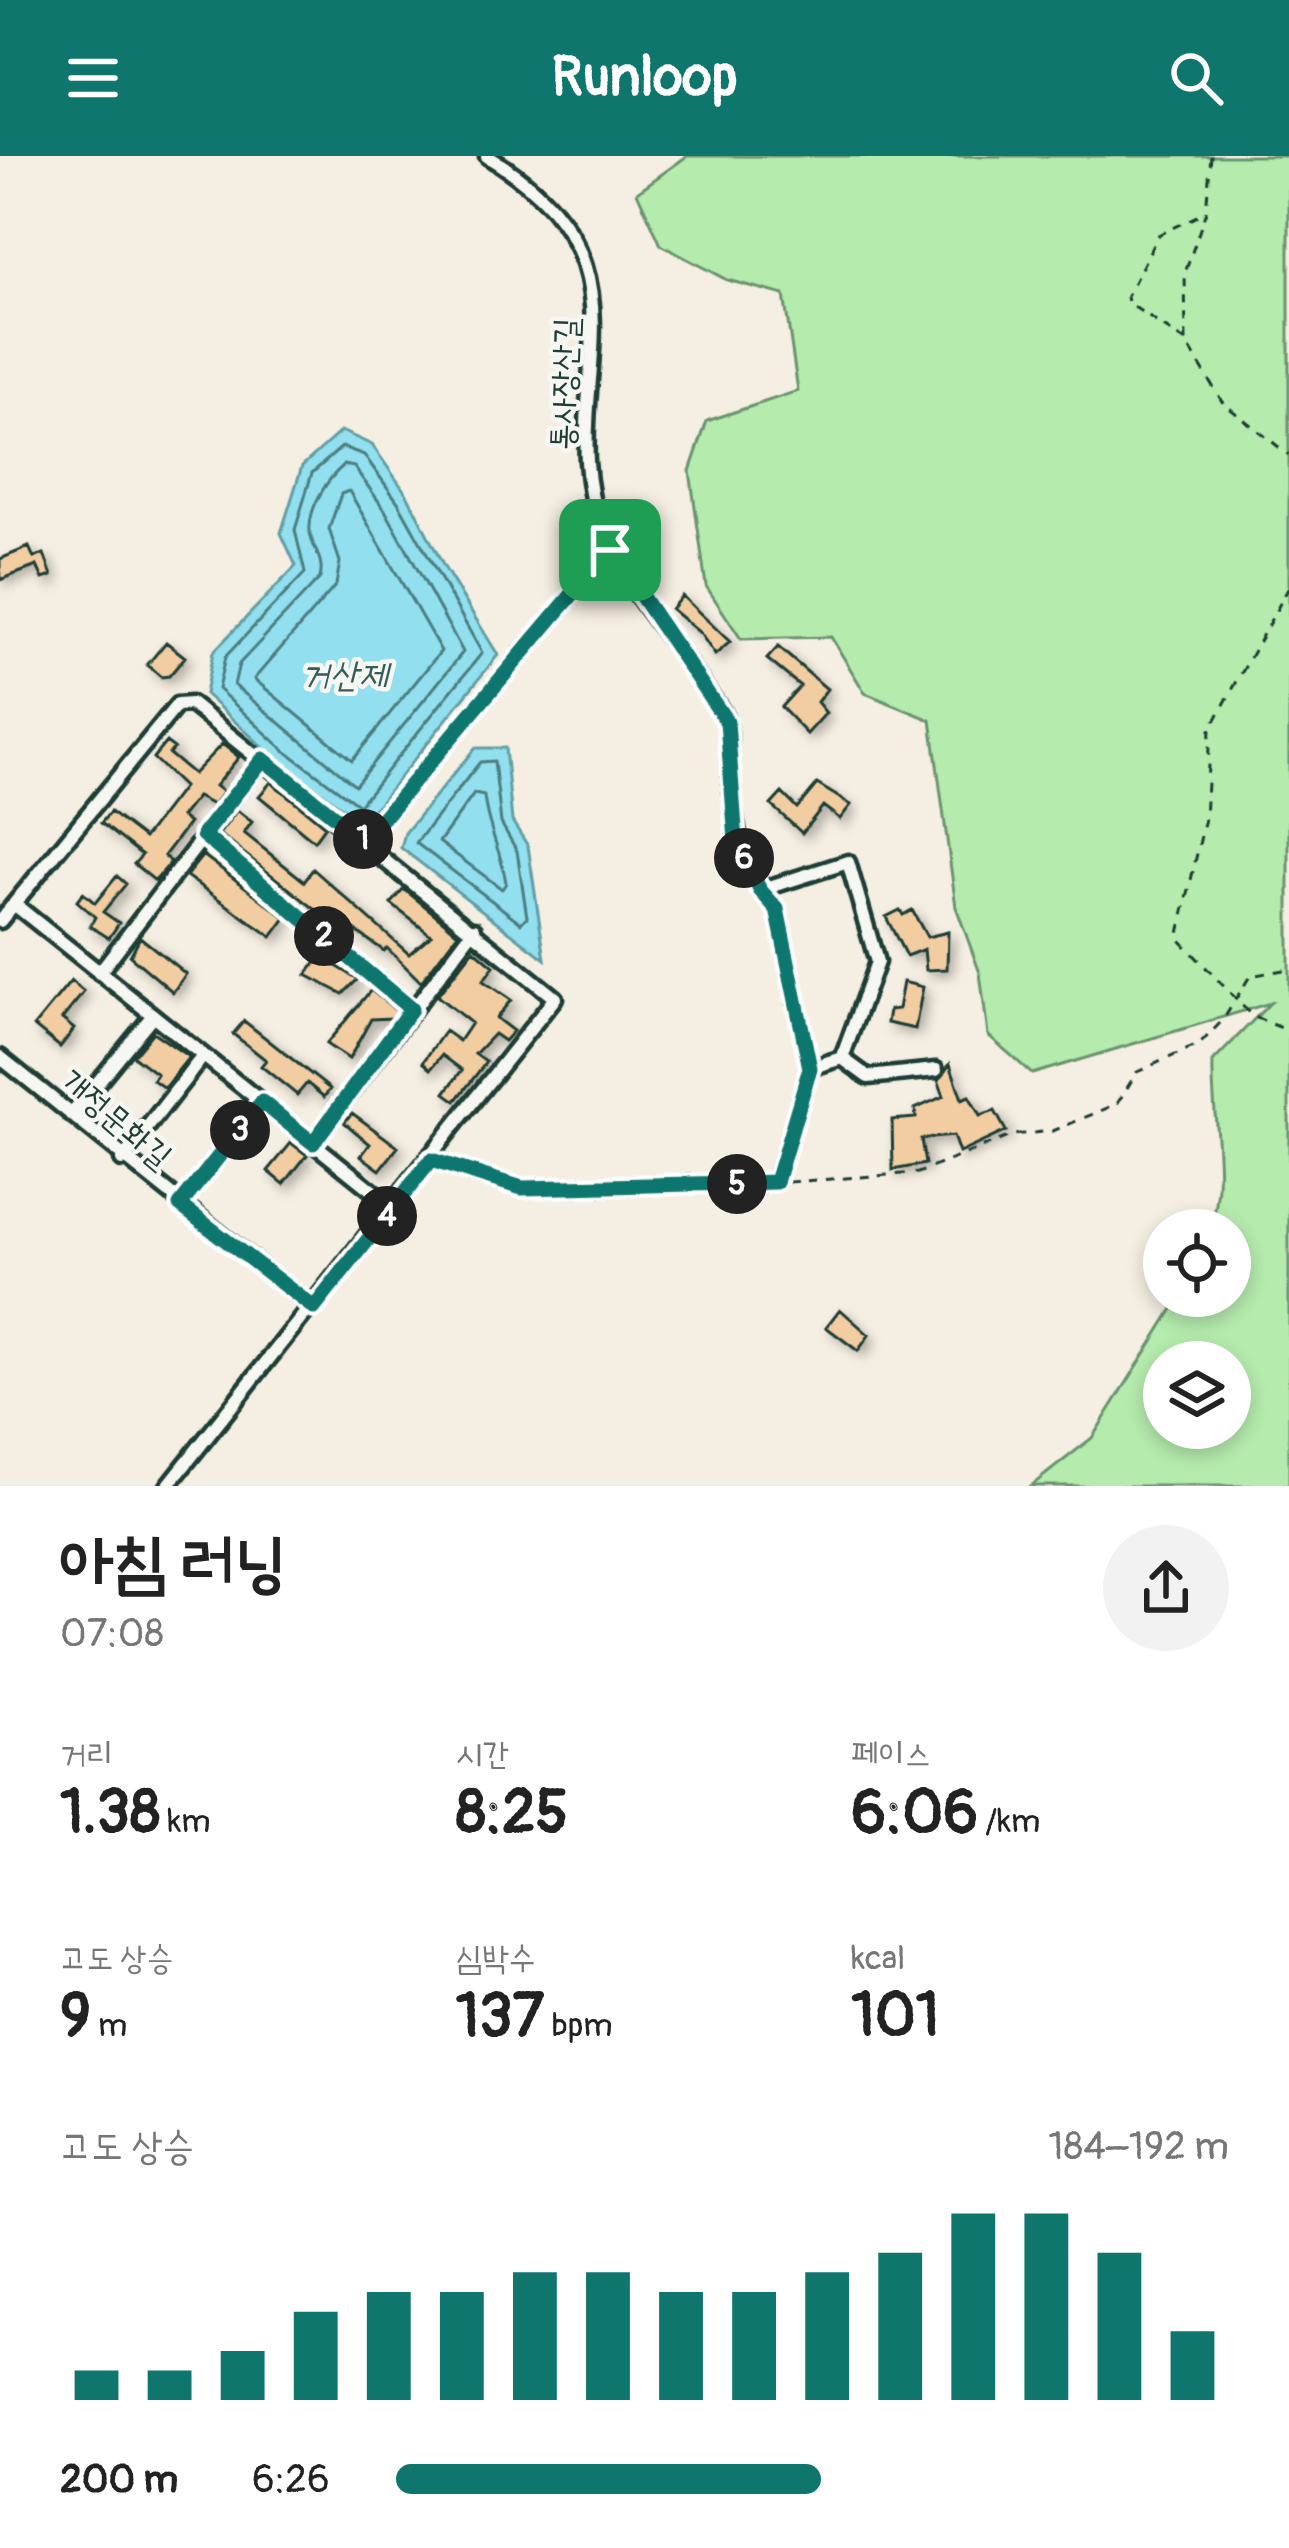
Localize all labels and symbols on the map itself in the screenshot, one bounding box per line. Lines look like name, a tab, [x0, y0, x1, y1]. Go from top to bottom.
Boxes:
street label: 통사장산길	[542, 317, 587, 451]
pin	[559, 499, 661, 601]
water label: 거산제	[301, 653, 392, 698]
pin: 1	[333, 809, 393, 869]
pin: 6	[714, 828, 774, 888]
pin: 2	[294, 906, 354, 966]
street label: 개정문화길	[52, 1061, 180, 1178]
pin: 3	[210, 1100, 270, 1160]
pin: 5	[707, 1154, 767, 1214]
pin: 4	[357, 1186, 417, 1246]

